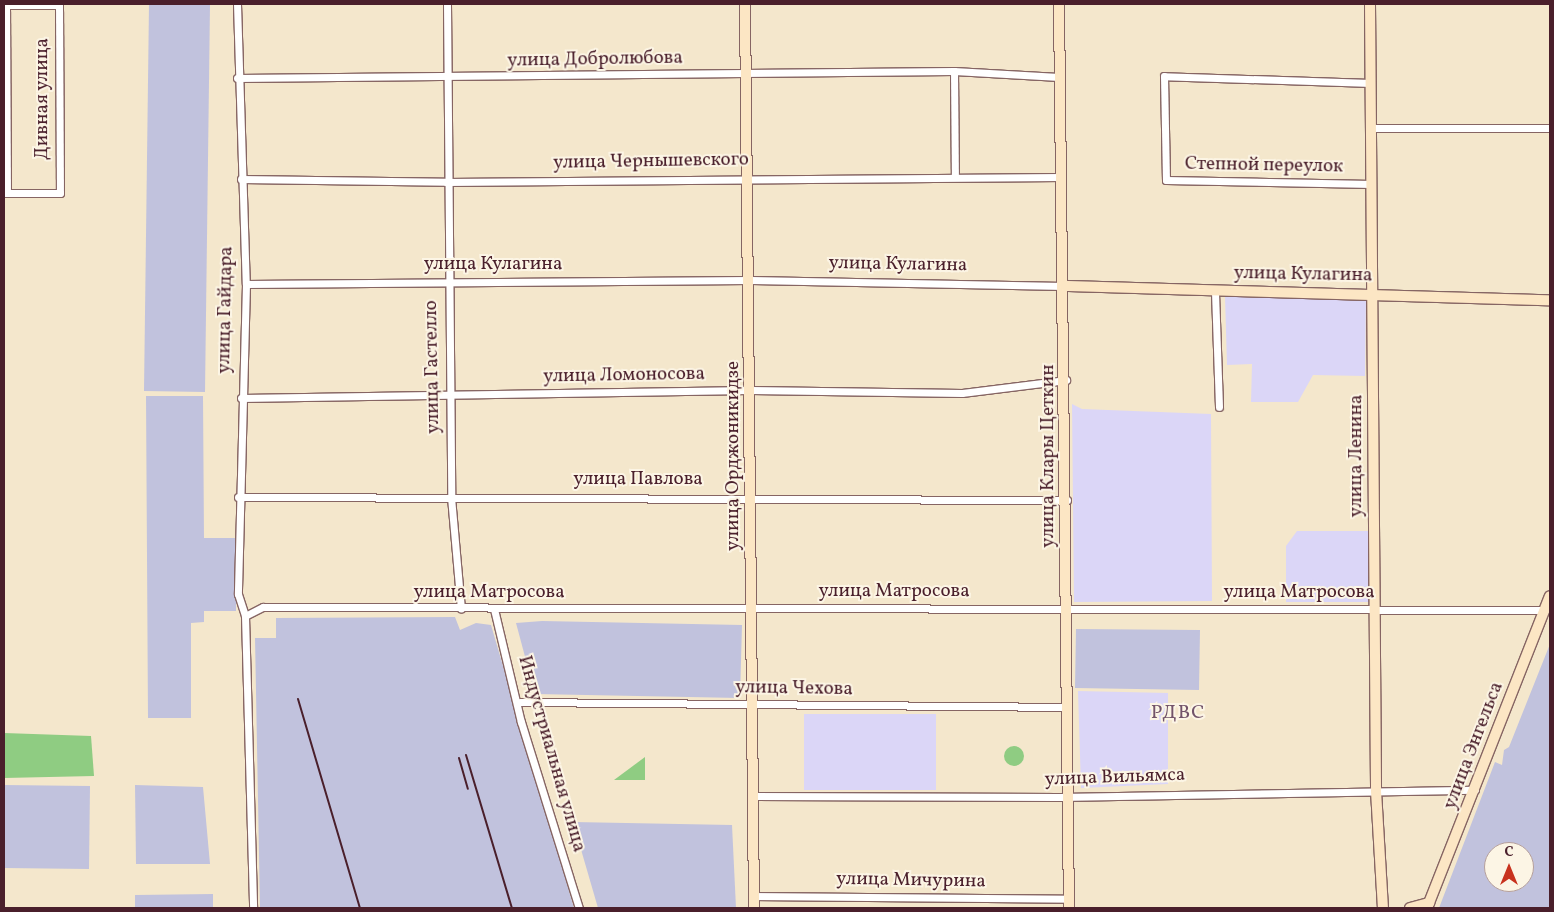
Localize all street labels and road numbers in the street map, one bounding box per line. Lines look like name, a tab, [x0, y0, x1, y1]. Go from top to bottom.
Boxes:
street label: Дивная улица	[32, 38, 54, 160]
street label: улица Добролюбова	[507, 47, 683, 73]
street label: улица Чернышевского	[553, 149, 749, 175]
street label: Степной переулок	[1185, 153, 1343, 179]
street label: улица Гайдара	[213, 246, 239, 374]
street label: улица Кулагина	[828, 252, 968, 278]
street label: улица Кулагина	[424, 254, 562, 276]
street label: улица Кулагина	[1233, 262, 1373, 288]
street label: улица Гастелло	[420, 300, 446, 434]
street label: улица Орджоникидзе	[723, 361, 745, 551]
street label: улица Ломоносова	[543, 363, 705, 389]
street label: улица Клары Цеткин	[1038, 364, 1060, 548]
street label: улица Ленина	[1346, 395, 1368, 517]
street label: улица Павлова	[573, 469, 703, 491]
street label: улица Матросова	[818, 581, 970, 603]
street label: улица Матросова	[413, 582, 565, 604]
street label: улица Матросова	[1223, 582, 1375, 604]
street label: Индустриальная улица	[512, 653, 590, 855]
street label: улица Чехова	[735, 677, 853, 701]
street label: улица Энгельса	[1439, 679, 1509, 813]
street label: улица Вильямса	[1044, 764, 1186, 792]
street label: улица Мичурина	[836, 868, 986, 894]

